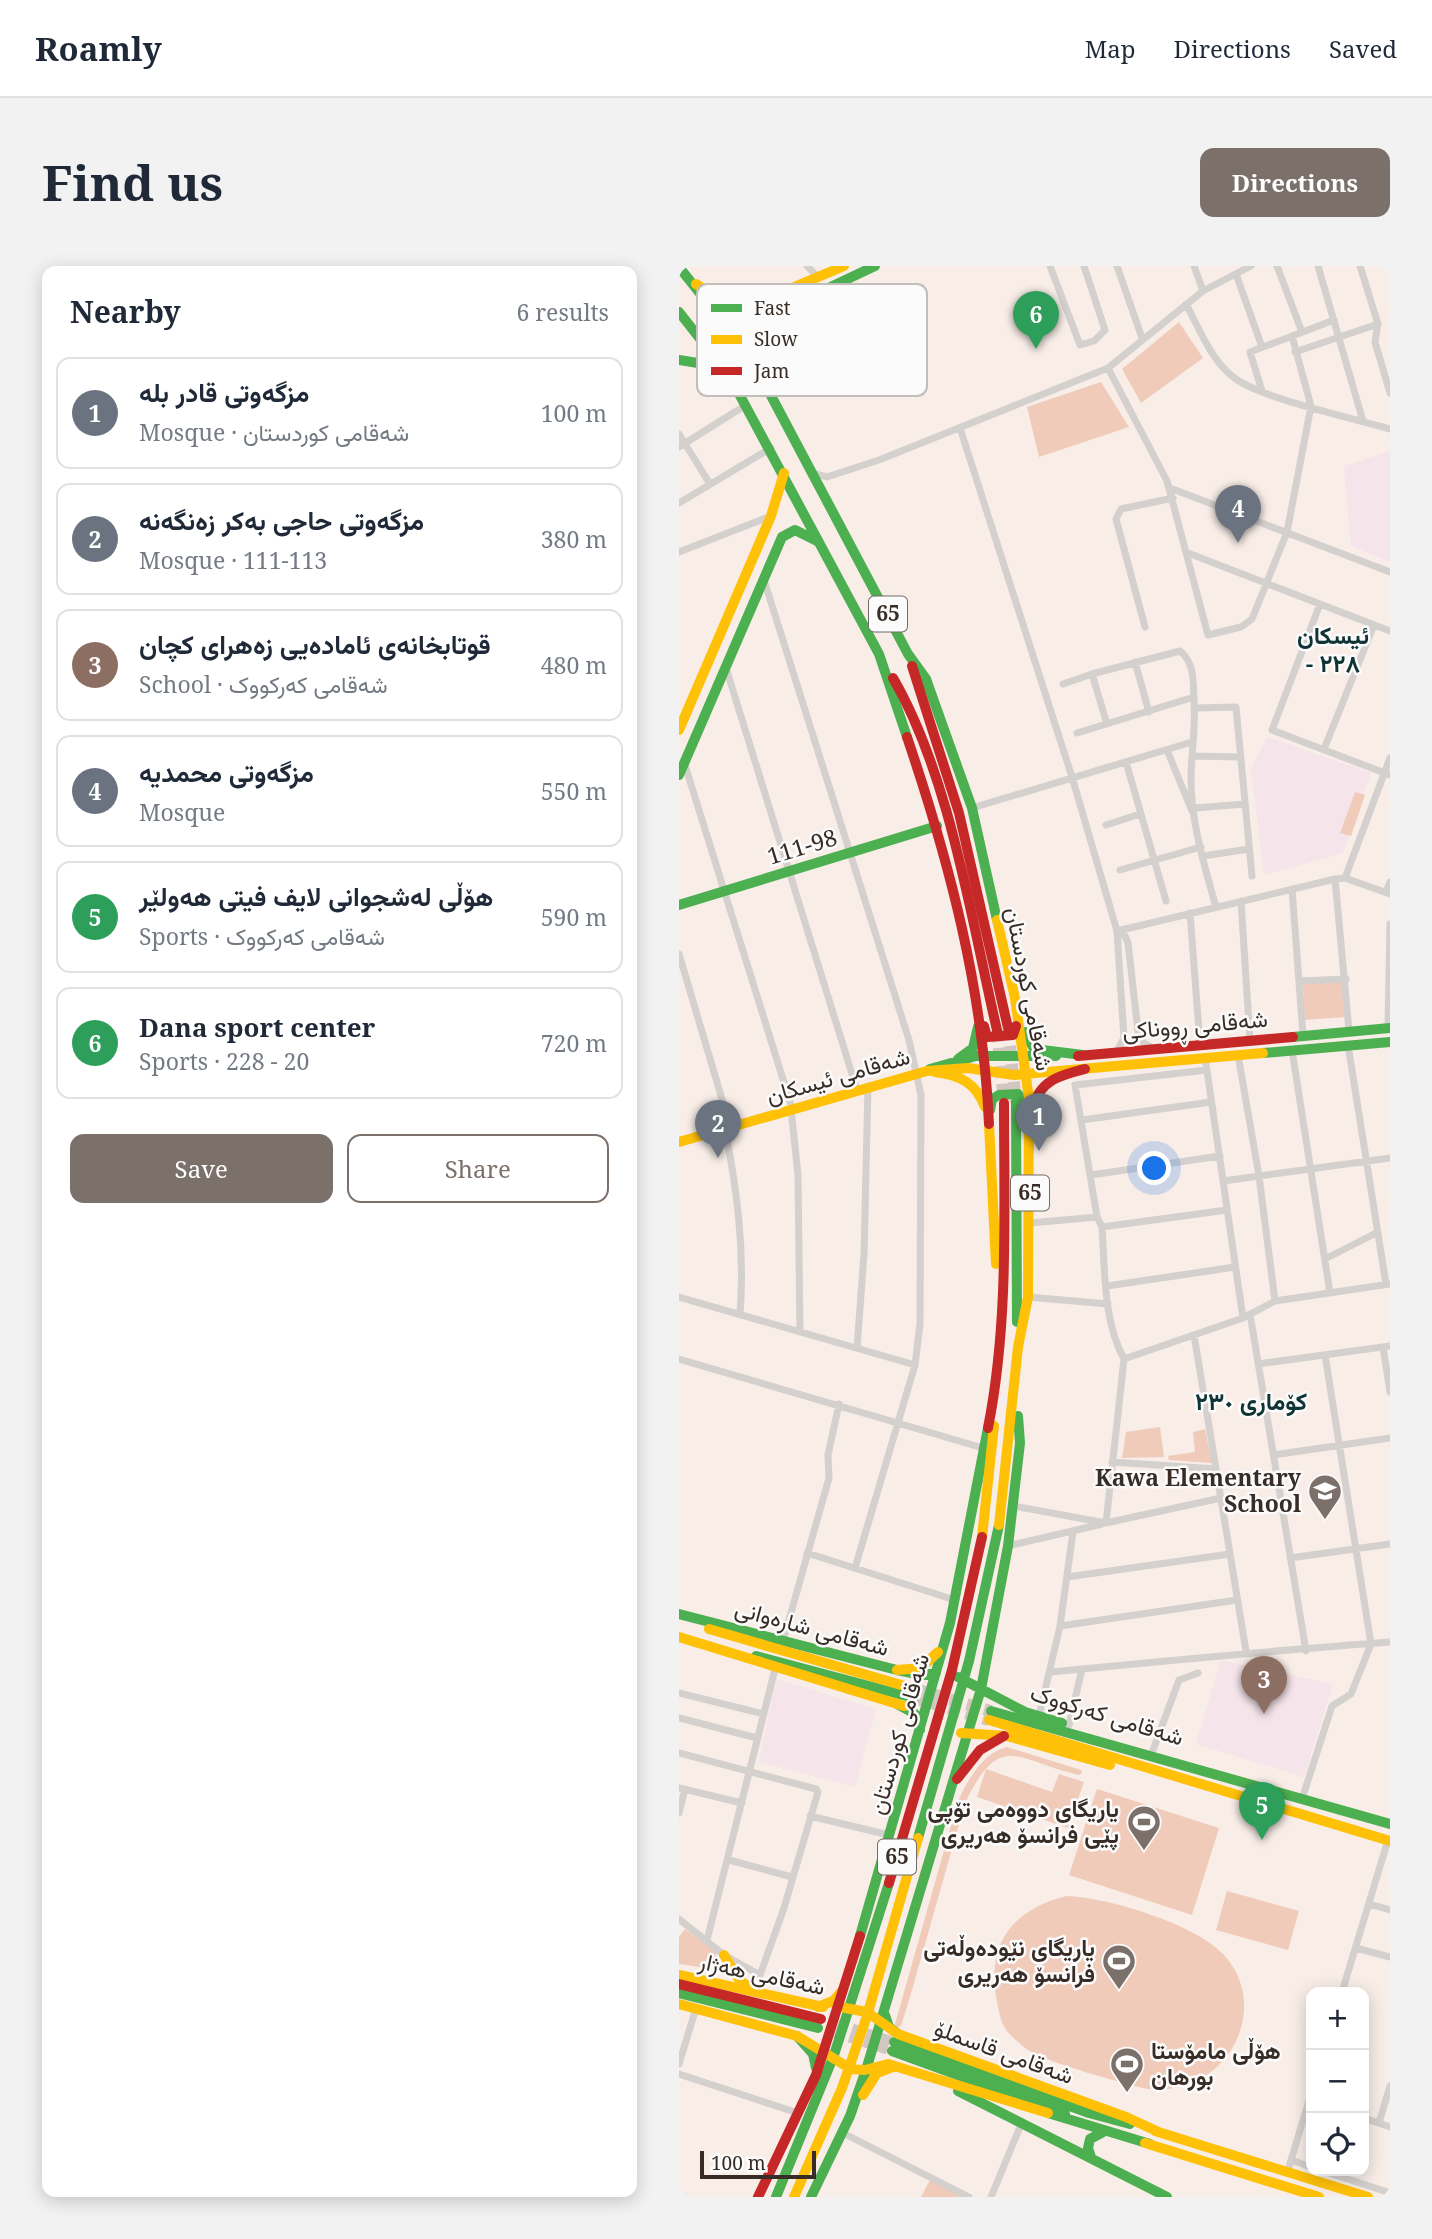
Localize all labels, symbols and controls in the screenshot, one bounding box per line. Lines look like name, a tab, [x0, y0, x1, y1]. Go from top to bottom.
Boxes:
text: Roamly	[35, 26, 162, 71]
text: Map	[1085, 32, 1136, 65]
text: Directions	[1174, 32, 1291, 65]
text: Saved	[1329, 32, 1397, 65]
button: Directions	[1200, 148, 1390, 217]
text: Find us	[42, 149, 223, 215]
legend	[697, 284, 927, 396]
text: Nearby	[70, 291, 181, 332]
pin: 6	[1013, 291, 1059, 349]
text: Fast	[754, 295, 791, 321]
text: 6 results	[516, 296, 609, 328]
text: Slow	[754, 326, 798, 352]
text: Jam	[753, 358, 789, 384]
text: مزگەوتی قادر بلە	[139, 374, 309, 410]
text: 1	[89, 397, 102, 429]
text: 100 m	[541, 397, 607, 429]
text: Mosque · شەقامی کوردستان	[139, 416, 409, 448]
pin: 4	[1215, 485, 1261, 543]
text: مزگەوتی حاجی بەکر زەنگەنە	[139, 502, 424, 538]
text: 2	[89, 523, 102, 555]
text: 380 m	[541, 523, 607, 555]
text: Mosque · 111-113	[139, 544, 327, 576]
road number: 65	[869, 596, 907, 632]
district label: ئیسکان - ٢٢٨	[1297, 618, 1369, 679]
text: قوتابخانەی ئامادەیی زەهرای کچان	[139, 626, 491, 662]
text: 3	[89, 649, 102, 681]
text: 480 m	[541, 649, 607, 681]
text: School · شەقامی کەرکووک	[139, 668, 388, 700]
text: مزگەوتی محمدیە	[139, 754, 314, 790]
text: 4	[89, 775, 102, 807]
text: 550 m	[541, 775, 607, 807]
text: Mosque	[139, 796, 225, 828]
street label: 111-98	[763, 820, 841, 872]
text: هۆڵی لەشجوانی لایف فیتی هەولێر	[139, 878, 493, 914]
text: 5	[89, 901, 102, 933]
text: 590 m	[541, 901, 607, 933]
street label: شەقامی کوردستان	[998, 904, 1062, 1073]
text: Sports · شەقامی کەرکووک	[139, 920, 385, 952]
street label: شەقامی ڕووناکی	[1121, 1002, 1269, 1050]
text: Dana sport center	[139, 1009, 375, 1045]
text: 6	[89, 1027, 102, 1059]
text: 720 m	[541, 1027, 607, 1059]
street label: شەقامی ئیسکان	[762, 1039, 913, 1111]
text: Sports · 228 - 20	[139, 1045, 309, 1077]
pin: 1	[1016, 1093, 1062, 1151]
pin: 2	[695, 1100, 741, 1158]
button: Save	[70, 1134, 333, 1203]
button: Share	[347, 1134, 609, 1203]
your location	[1137, 1151, 1171, 1185]
road number: 65	[1011, 1175, 1049, 1210]
district label: کۆماری ٢٣٠	[1195, 1384, 1307, 1417]
place label: Kawa Elementary School	[1095, 1461, 1302, 1519]
school or university icon: Kawa Elementary School	[1306, 1472, 1344, 1521]
street label: شەقامی شارەوانی	[732, 1591, 893, 1663]
street label: شەقامی کوردستان	[860, 1649, 936, 1818]
pin: 3	[1241, 1656, 1287, 1714]
street label: شەقامی کەرکووک	[1027, 1676, 1188, 1753]
pin: 5	[1239, 1782, 1285, 1840]
place label: یاریگای دووەمی تۆپی پێی فرانسۆ هەریری	[927, 1792, 1119, 1851]
sports icon: یاریگای دووەمی تۆپی پێی فرانسۆ هەریری	[1125, 1803, 1163, 1852]
road number: 65	[878, 1840, 916, 1874]
place label: یاریگای نێودەوڵەتی فرانسۆ هەریری	[923, 1931, 1095, 1989]
sports icon: یاریگای نێودەوڵەتی فرانسۆ هەریری	[1100, 1942, 1138, 1991]
street label: شەقامی هەژار	[695, 1944, 828, 2002]
map controls	[1306, 1987, 1369, 2176]
button: +	[1306, 1987, 1369, 2050]
street label: شەقامی قاسملۆ	[930, 2011, 1078, 2091]
place label: هۆڵی مامۆستا بورهان	[1151, 2034, 1281, 2092]
sports icon: هۆڵی مامۆستا بورهان	[1108, 2045, 1146, 2094]
button: −	[1306, 2050, 1369, 2113]
button: locate	[1306, 2113, 1369, 2176]
scale bar	[700, 2148, 815, 2180]
text: 100 m	[711, 2150, 766, 2176]

